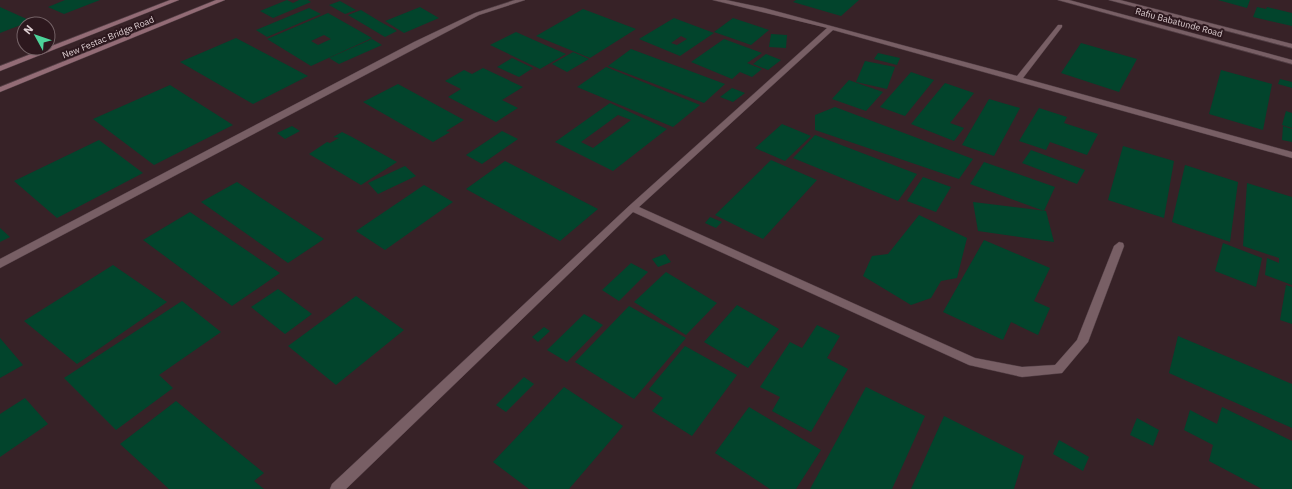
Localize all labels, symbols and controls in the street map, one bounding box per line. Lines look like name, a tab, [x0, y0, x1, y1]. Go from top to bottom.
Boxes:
street label: Rafiu Babatunde Road	[1134, 5, 1224, 39]
street label: New Festac Bridge Road	[60, 14, 156, 60]
north arrow	[16, 16, 56, 56]
text: N	[20, 22, 36, 37]

